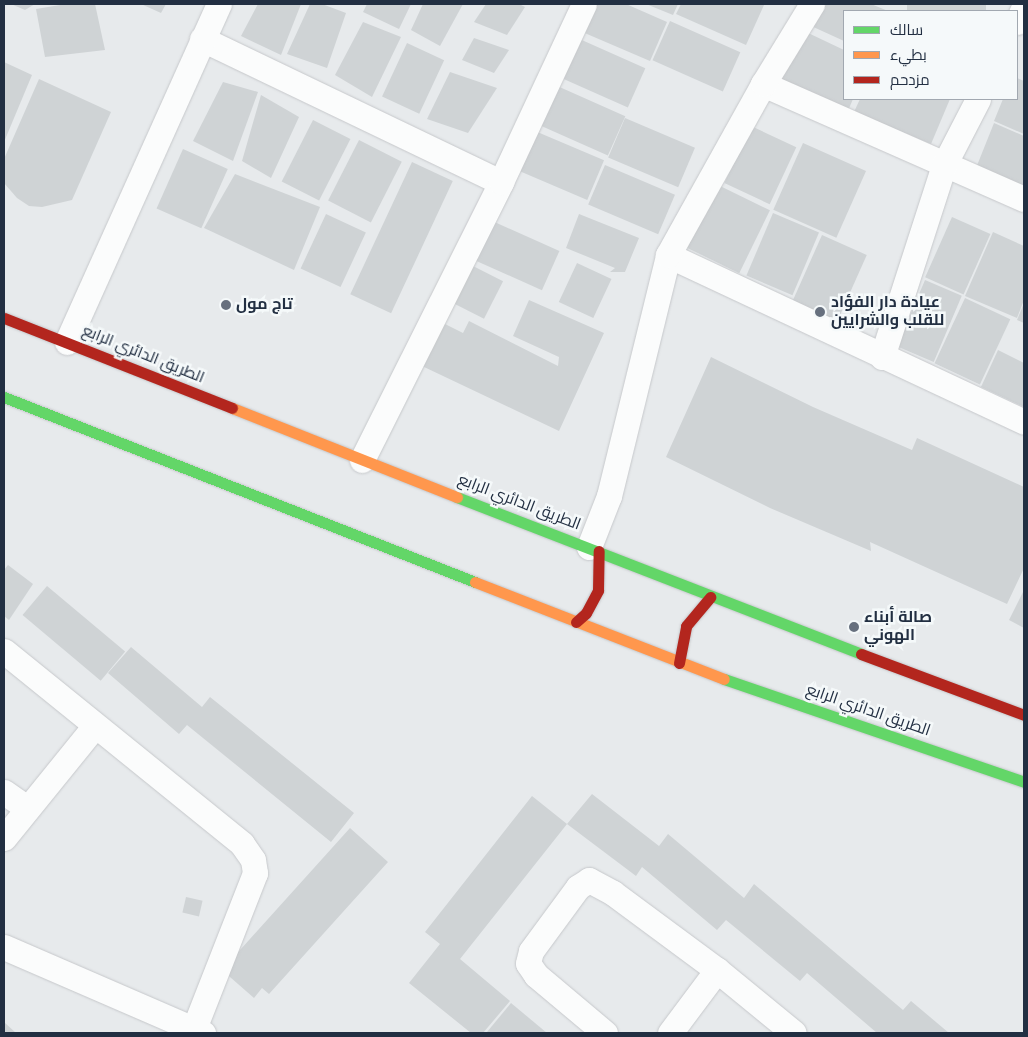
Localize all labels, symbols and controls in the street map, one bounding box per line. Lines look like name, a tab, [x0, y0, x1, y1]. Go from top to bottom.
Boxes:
legend	[843, 10, 1018, 100]
text: سالك	[890, 22, 923, 41]
text: بطيء	[890, 47, 927, 66]
text: مزدحم	[890, 72, 930, 91]
place label: عيادة دار الفؤاد للقلب والشرايين	[831, 293, 944, 331]
place label: تاج مول	[236, 295, 293, 315]
marker: تاج مول	[220, 299, 232, 311]
marker: عيادة دار الفؤاد للقلب والشرايين	[813, 305, 827, 319]
street label: الطريق الدائري الرابع	[79, 322, 207, 388]
street label: الطريق الدائري الرابع	[455, 471, 583, 535]
place label: صالة أبناء الهوني	[864, 608, 932, 646]
marker: صالة أبناء الهوني	[848, 621, 860, 633]
street label: الطريق الدائري الرابع	[803, 681, 933, 741]

